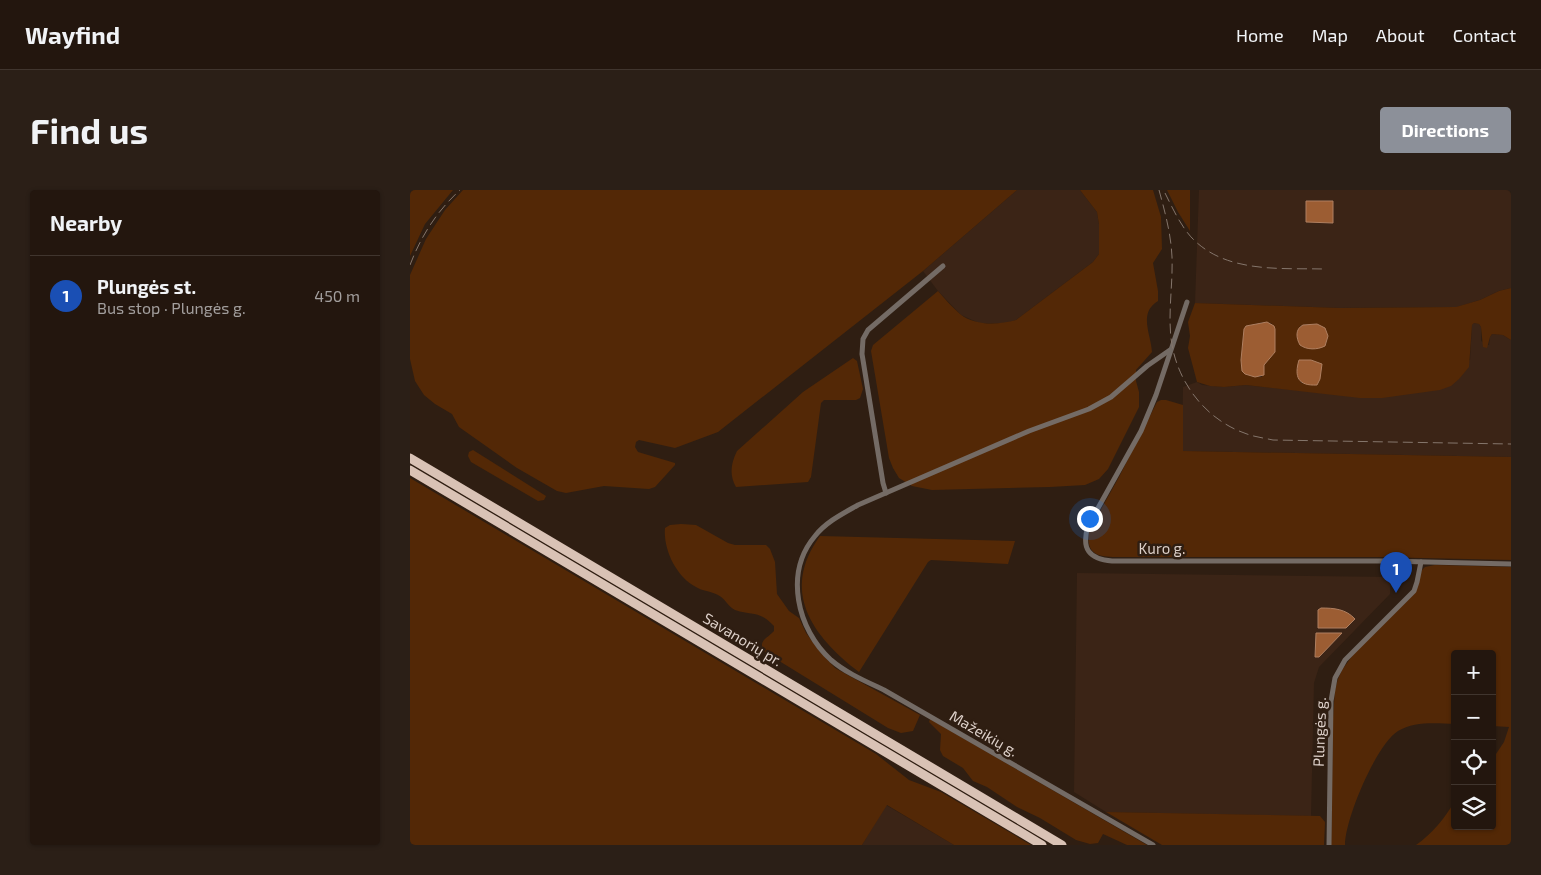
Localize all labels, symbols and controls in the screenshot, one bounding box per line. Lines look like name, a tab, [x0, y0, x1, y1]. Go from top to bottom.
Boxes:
text: Wayfind	[25, 20, 120, 49]
text: Home	[1236, 24, 1284, 46]
text: Map	[1312, 24, 1348, 46]
text: About	[1376, 24, 1425, 46]
text: Contact	[1453, 24, 1516, 46]
button: Directions	[1380, 107, 1511, 153]
text: Find us	[30, 109, 148, 151]
text: Nearby	[50, 210, 122, 235]
text: Plungės st.	[97, 275, 196, 298]
text: 1	[63, 286, 69, 305]
text: 450 m	[314, 286, 360, 305]
text: Bus stop · Plungės g.	[97, 298, 246, 317]
your location	[1077, 506, 1103, 532]
street label: Kuro g.	[1139, 539, 1185, 557]
pin: 1	[1380, 552, 1412, 593]
street label: Savanorių pr.	[700, 608, 786, 670]
map controls	[1451, 650, 1496, 830]
button: +	[1451, 650, 1496, 695]
button: −	[1451, 695, 1496, 740]
street label: Plungės g.	[1309, 697, 1329, 767]
street label: Mažeikių g.	[947, 706, 1021, 760]
button: locate	[1451, 740, 1496, 785]
button: layers	[1451, 785, 1496, 830]

